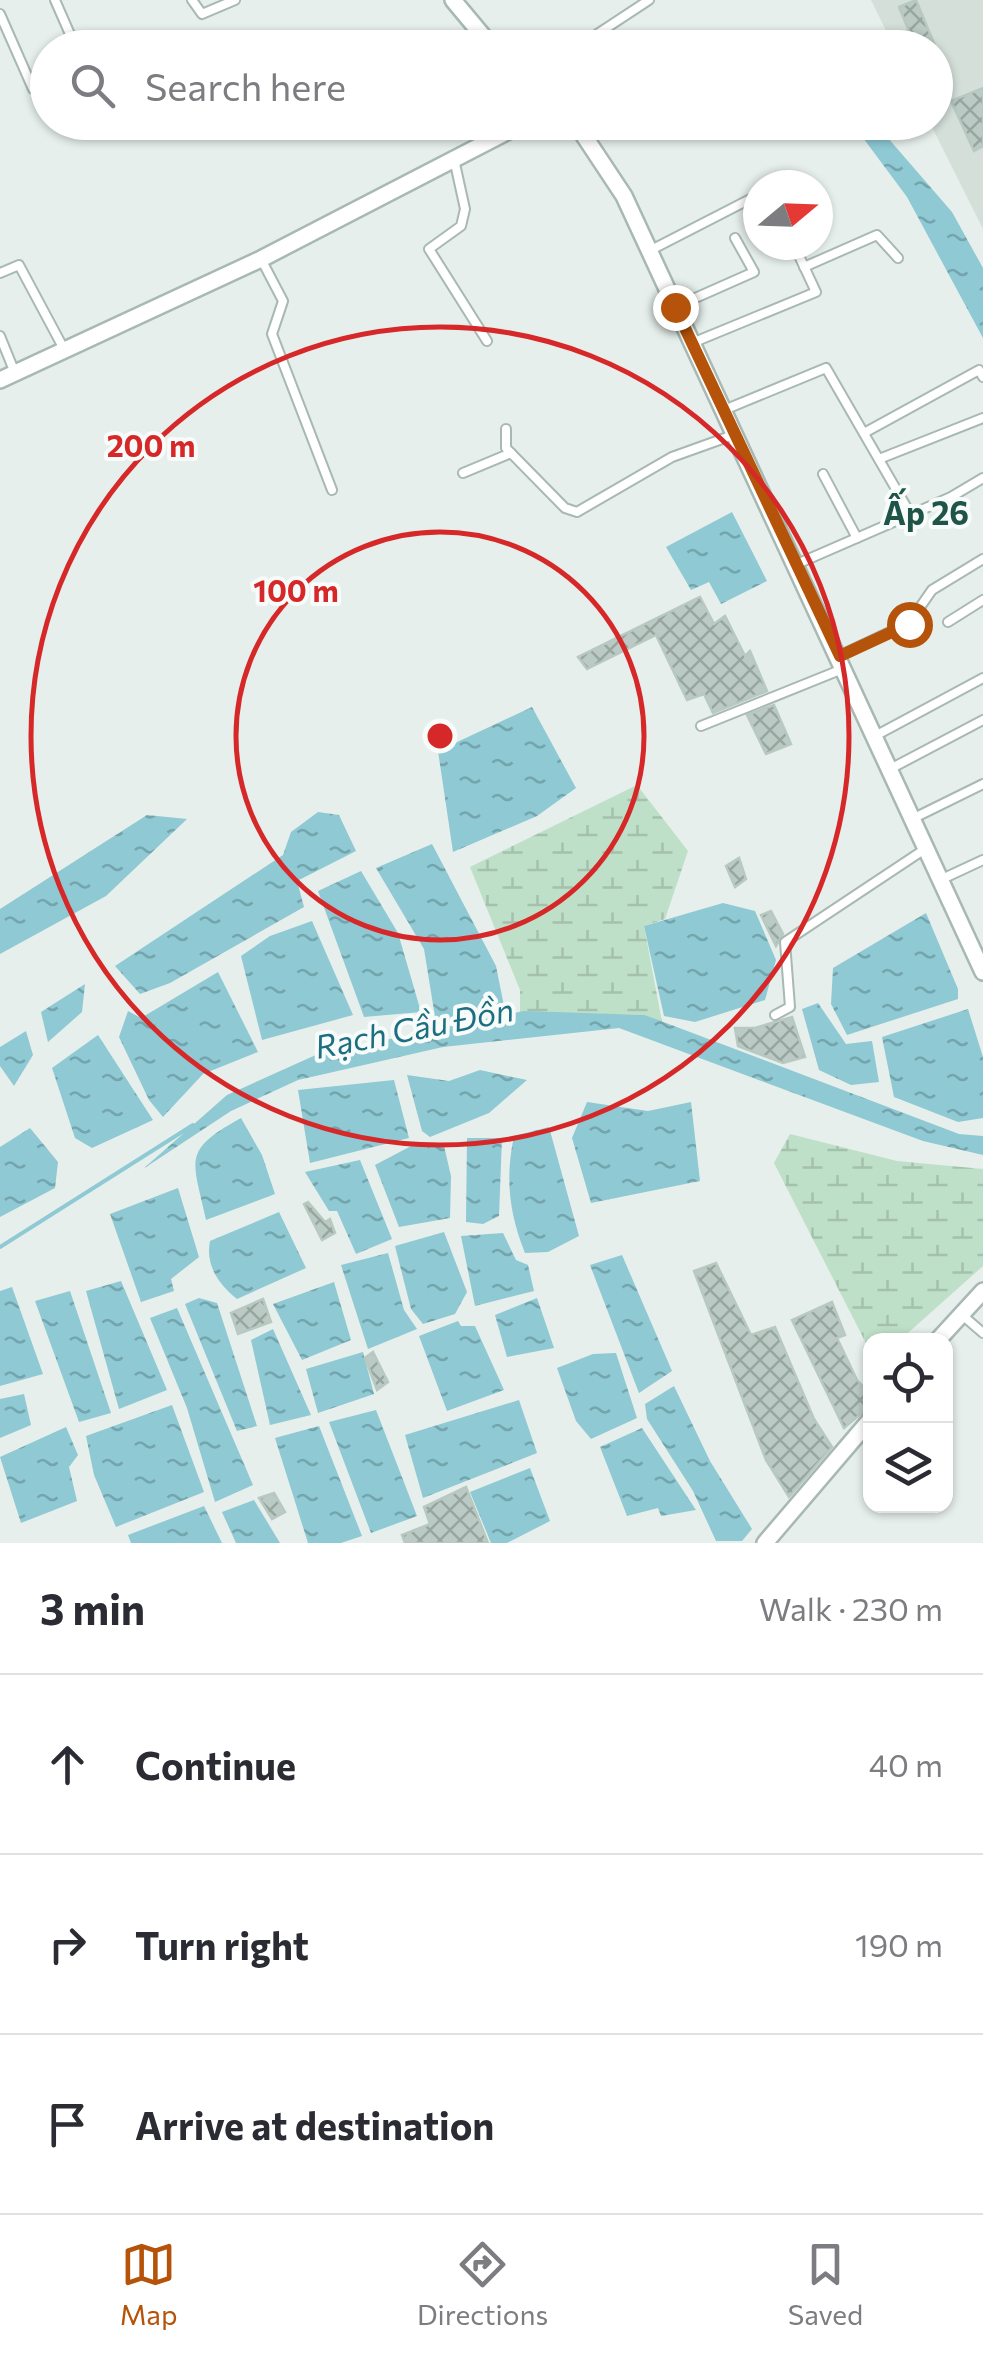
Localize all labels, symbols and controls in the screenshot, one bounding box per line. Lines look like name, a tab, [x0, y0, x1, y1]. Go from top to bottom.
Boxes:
search box	[30, 30, 953, 140]
icon: search	[65, 58, 120, 113]
text: Search here	[145, 62, 346, 109]
north arrow	[743, 170, 833, 260]
route end	[653, 285, 699, 331]
text: 200 m	[107, 426, 195, 463]
district label: Ấp 26	[883, 488, 969, 532]
text: 100 m	[253, 571, 339, 608]
route start	[887, 602, 933, 648]
centre of rings	[422, 718, 458, 754]
water label: Rạch Cầu Đồn	[311, 988, 517, 1066]
map controls	[863, 1333, 953, 1513]
button: locate	[863, 1333, 953, 1423]
button: layers	[863, 1423, 953, 1513]
text: 3 min	[40, 1582, 145, 1634]
text: Walk · 230 m	[759, 1588, 943, 1628]
icon: ahead	[40, 1737, 95, 1792]
text: Continue	[135, 1741, 296, 1788]
text: 40 m	[869, 1744, 943, 1784]
icon: right	[40, 1917, 95, 1972]
text: Turn right	[135, 1921, 309, 1968]
text: 190 m	[855, 1924, 943, 1964]
icon: arrive	[40, 2097, 95, 2152]
text: Arrive at destination	[135, 2101, 494, 2148]
tab: Map	[120, 2237, 177, 2331]
tab: Directions	[417, 2237, 548, 2331]
tab: Saved	[788, 2237, 863, 2331]

